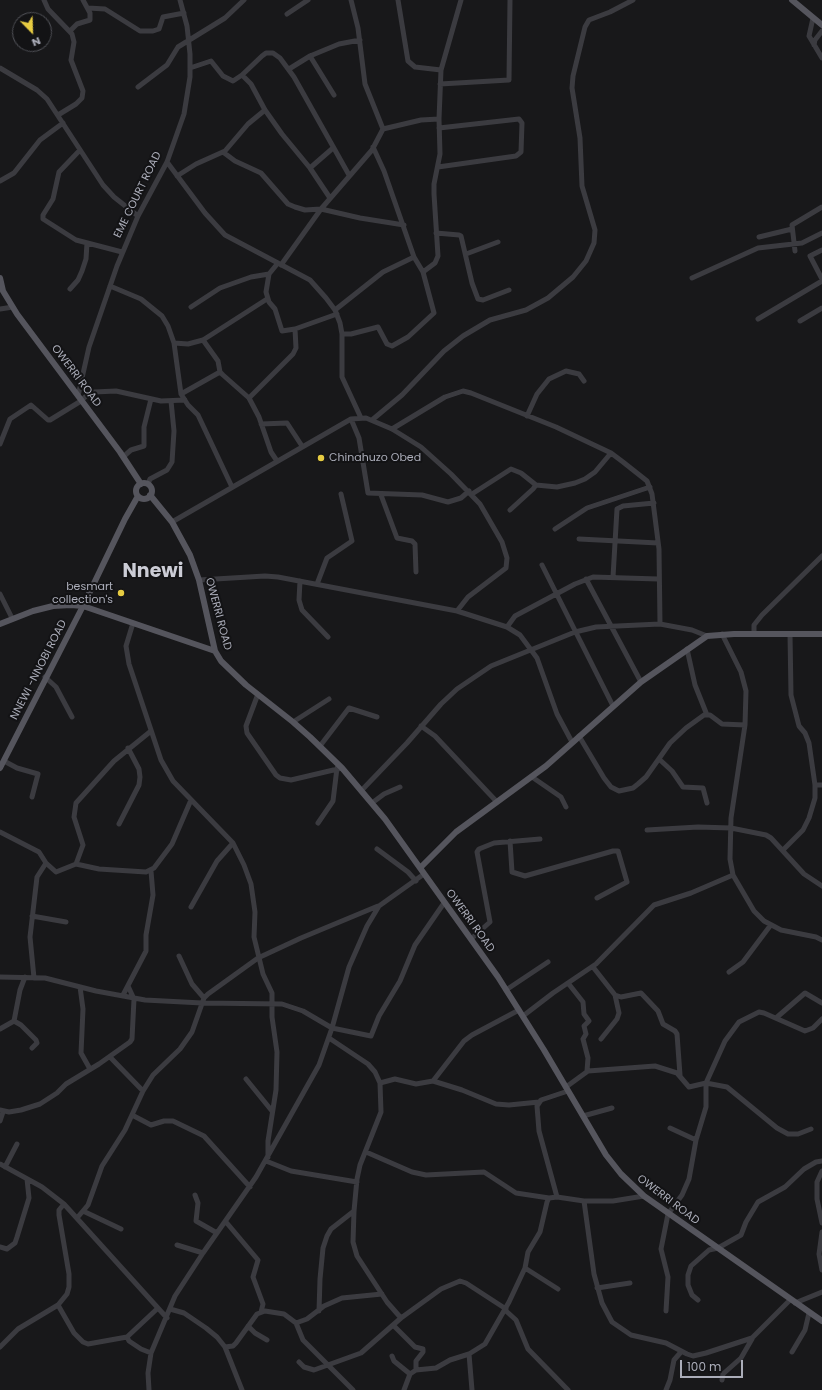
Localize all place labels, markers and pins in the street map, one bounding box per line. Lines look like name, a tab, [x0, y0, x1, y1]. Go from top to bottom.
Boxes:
place label: Chinahuzo Obed	[329, 451, 421, 465]
marker: Chinahuzo Obed	[316, 453, 326, 463]
place label: besmart collection's	[52, 580, 113, 606]
marker: besmart collection's	[116, 588, 126, 598]

